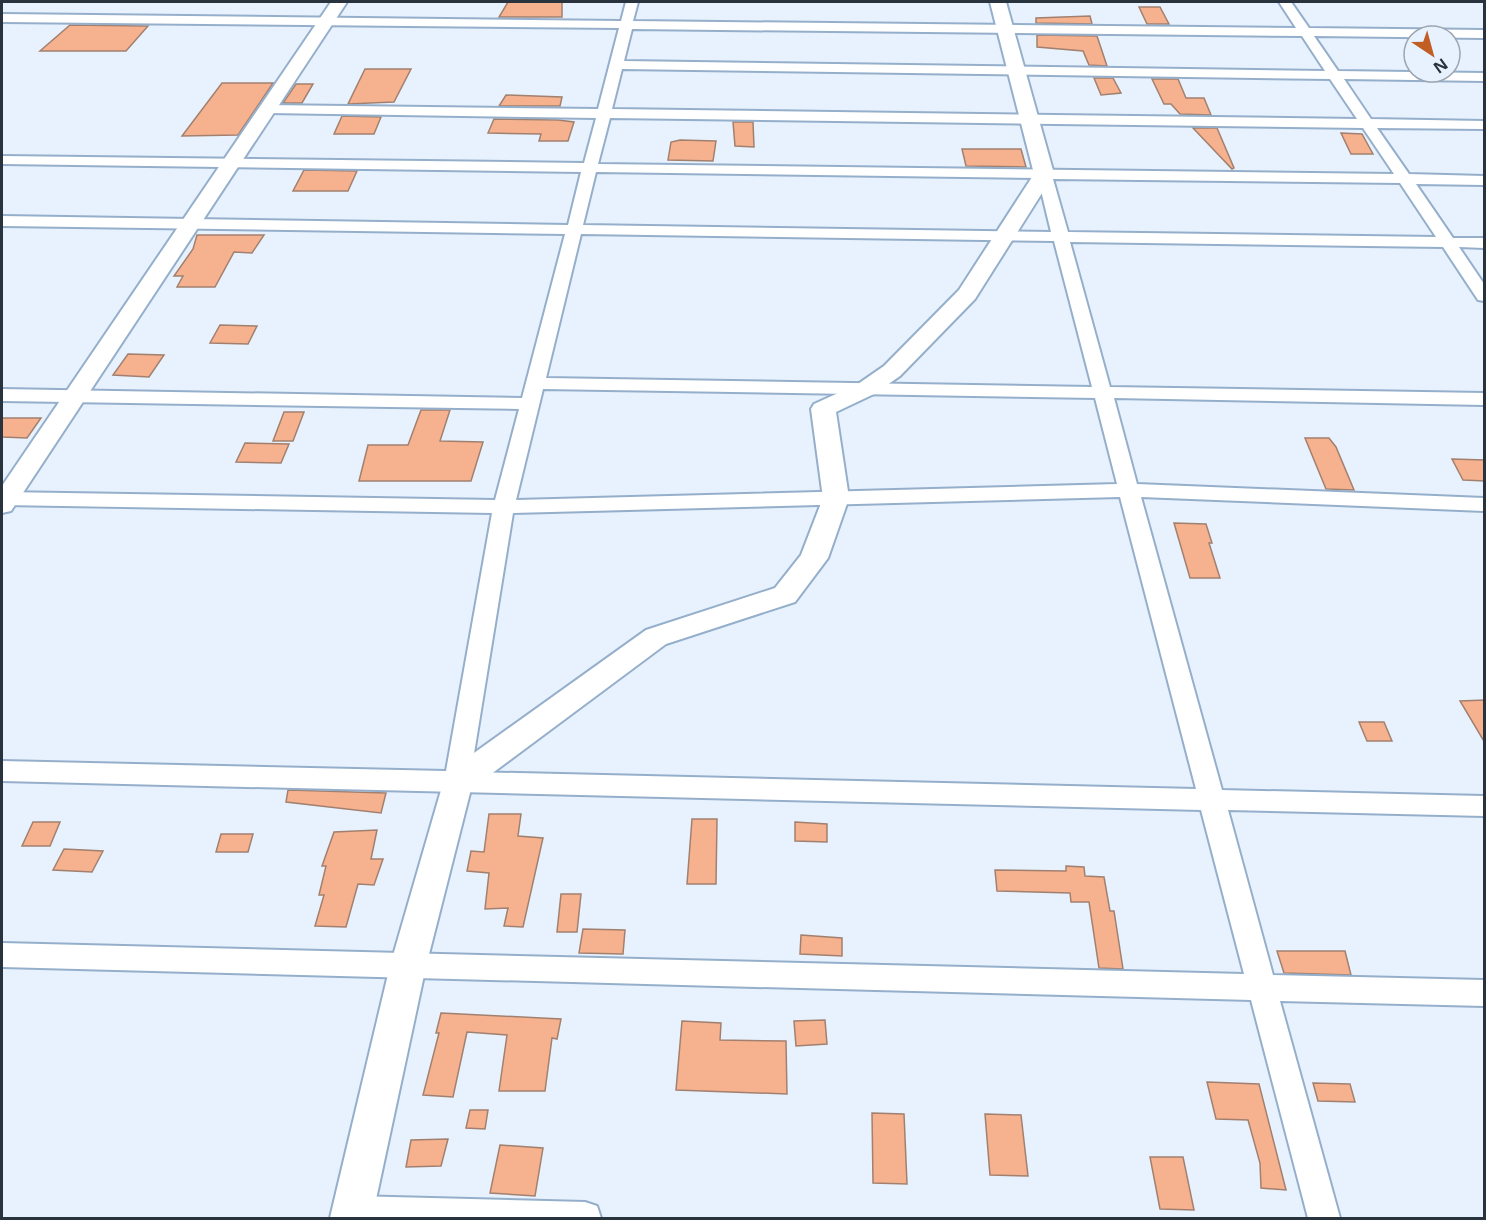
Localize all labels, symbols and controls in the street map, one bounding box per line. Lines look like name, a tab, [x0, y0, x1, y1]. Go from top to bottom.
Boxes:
north arrow	[1402, 24, 1462, 84]
text: N	[1429, 53, 1453, 79]

